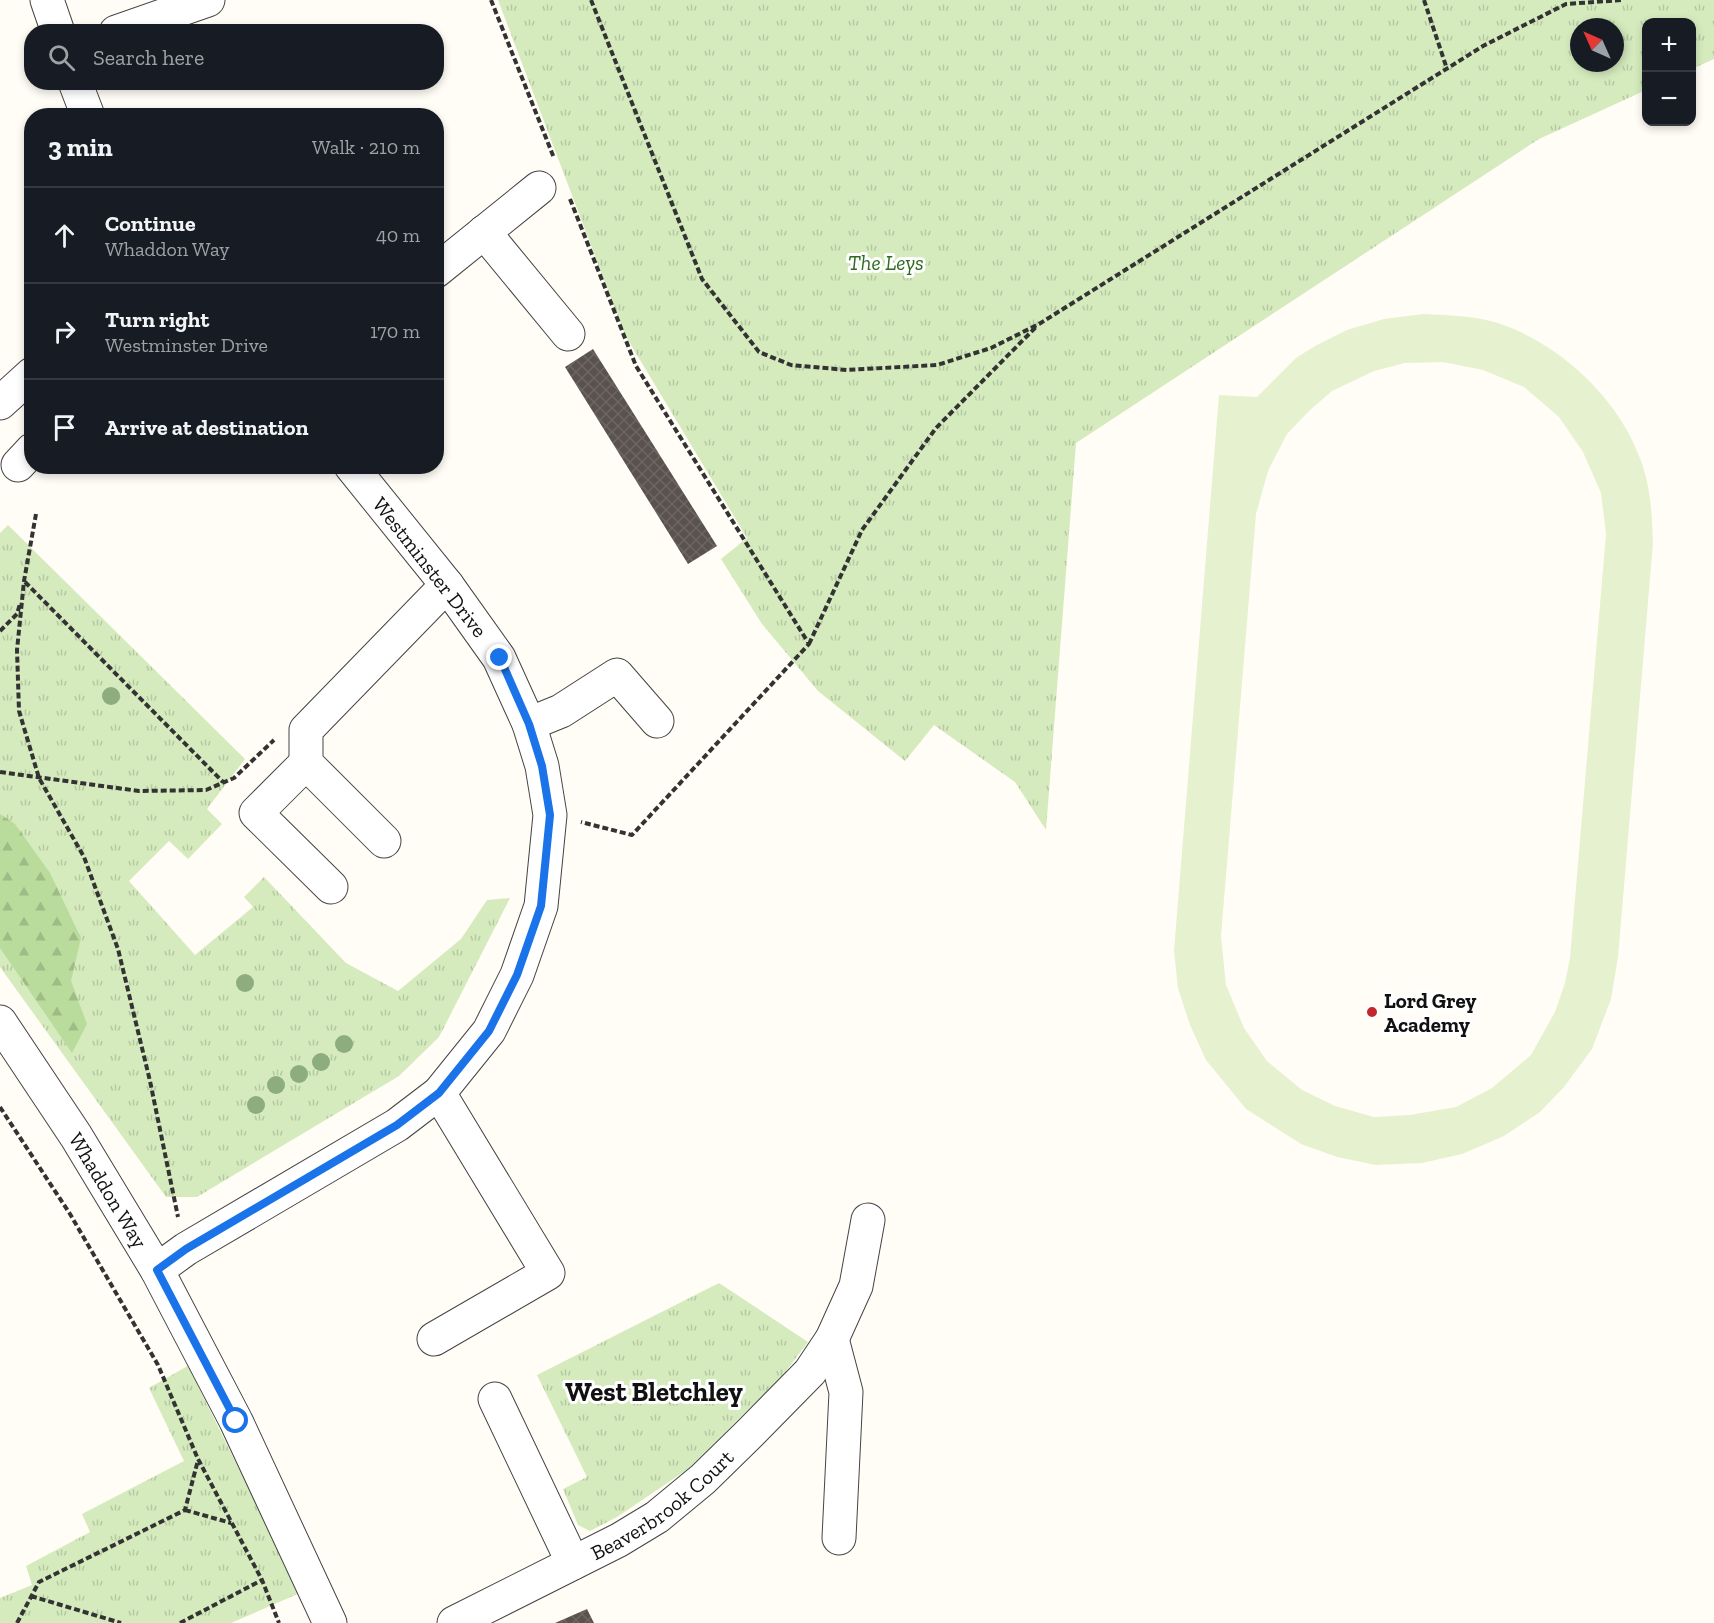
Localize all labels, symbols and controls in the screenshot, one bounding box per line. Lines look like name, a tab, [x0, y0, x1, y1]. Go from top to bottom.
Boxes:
north arrow	[1570, 18, 1624, 72]
map controls	[1642, 18, 1696, 126]
button: +	[1642, 18, 1696, 72]
search box	[24, 24, 444, 90]
icon: search	[45, 41, 78, 74]
text: Search here	[93, 44, 204, 71]
button: −	[1642, 72, 1696, 126]
text: 3 min	[48, 131, 113, 163]
text: Walk · 210 m	[312, 135, 420, 159]
text: Continue	[105, 210, 196, 237]
icon: ahead	[48, 219, 81, 252]
text: 40 m	[376, 223, 420, 247]
text: Whaddon Way	[105, 237, 229, 261]
park label: The Leys	[848, 250, 924, 275]
text: Turn right	[105, 306, 209, 333]
icon: right	[48, 315, 81, 348]
text: 170 m	[370, 319, 420, 343]
text: Westminster Drive	[105, 333, 268, 357]
icon: arrive	[48, 411, 81, 444]
text: Arrive at destination	[105, 414, 308, 441]
street label: Westminster Drive	[367, 492, 493, 642]
route end	[486, 644, 512, 670]
place label: Lord Grey Academy	[1384, 988, 1476, 1037]
marker: Lord Grey Academy	[1365, 1005, 1379, 1019]
street label: Whaddon Way	[64, 1128, 153, 1253]
district label: West Bletchley	[565, 1376, 743, 1408]
route start	[222, 1407, 248, 1433]
street label: Beaverbrook Court	[586, 1444, 738, 1565]

